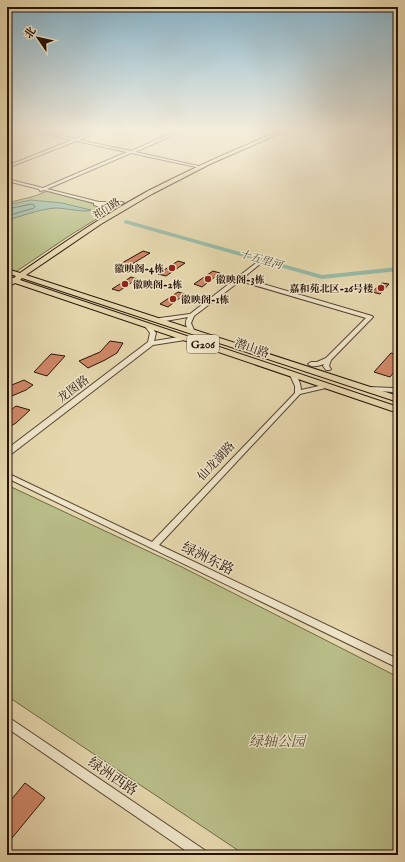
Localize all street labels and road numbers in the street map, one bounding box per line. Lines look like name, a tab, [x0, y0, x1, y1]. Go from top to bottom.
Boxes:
street label: 祁门路	[91, 196, 123, 223]
road number: G206	[187, 335, 219, 353]
street label: 潜山路	[232, 336, 271, 361]
street label: 龙图路	[54, 373, 92, 406]
street label: 仙龙湖路	[195, 439, 238, 484]
street label: 绿洲东路	[178, 539, 237, 579]
street label: 绿洲西路	[84, 754, 141, 800]

